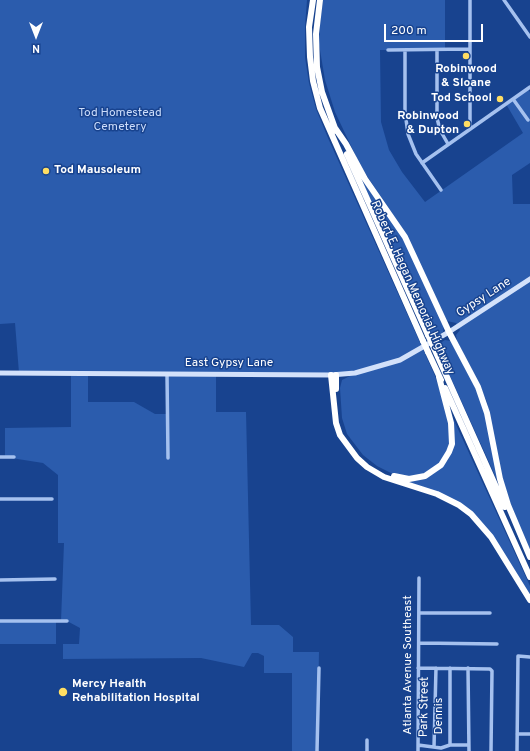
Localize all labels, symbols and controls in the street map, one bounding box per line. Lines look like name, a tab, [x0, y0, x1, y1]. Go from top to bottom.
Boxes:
north arrow	[16, 16, 56, 56]
scale bar	[386, 16, 485, 42]
text: 200 m	[391, 23, 427, 39]
text: N	[32, 41, 40, 55]
marker: Robinwood & Sloane	[461, 51, 471, 61]
place label: Robinwood & Sloane	[435, 63, 497, 91]
place label: Tod School	[431, 92, 492, 106]
marker: Tod School	[495, 94, 505, 104]
park label: Tod Homestead Cemetery	[78, 107, 162, 135]
place label: Robinwood & Dupton	[397, 110, 459, 138]
marker: Robinwood & Dupton	[462, 119, 472, 129]
place label: Tod Mausoleum	[54, 164, 141, 178]
marker: Tod Mausoleum	[41, 166, 51, 176]
street label: Robert E. Hagan Memorial Highway	[367, 199, 457, 377]
street label: Gypsy Lane	[454, 275, 514, 321]
street label: East Gypsy Lane	[185, 357, 273, 371]
street label: Atlanta Avenue Southeast	[402, 595, 416, 735]
street label: Park Street	[417, 677, 433, 737]
place label: Mercy Health Rehabilitation Hospital	[72, 678, 200, 706]
marker: Mercy Health Rehabilitation Hospital	[57, 686, 69, 698]
street label: Dennis	[433, 698, 447, 734]

